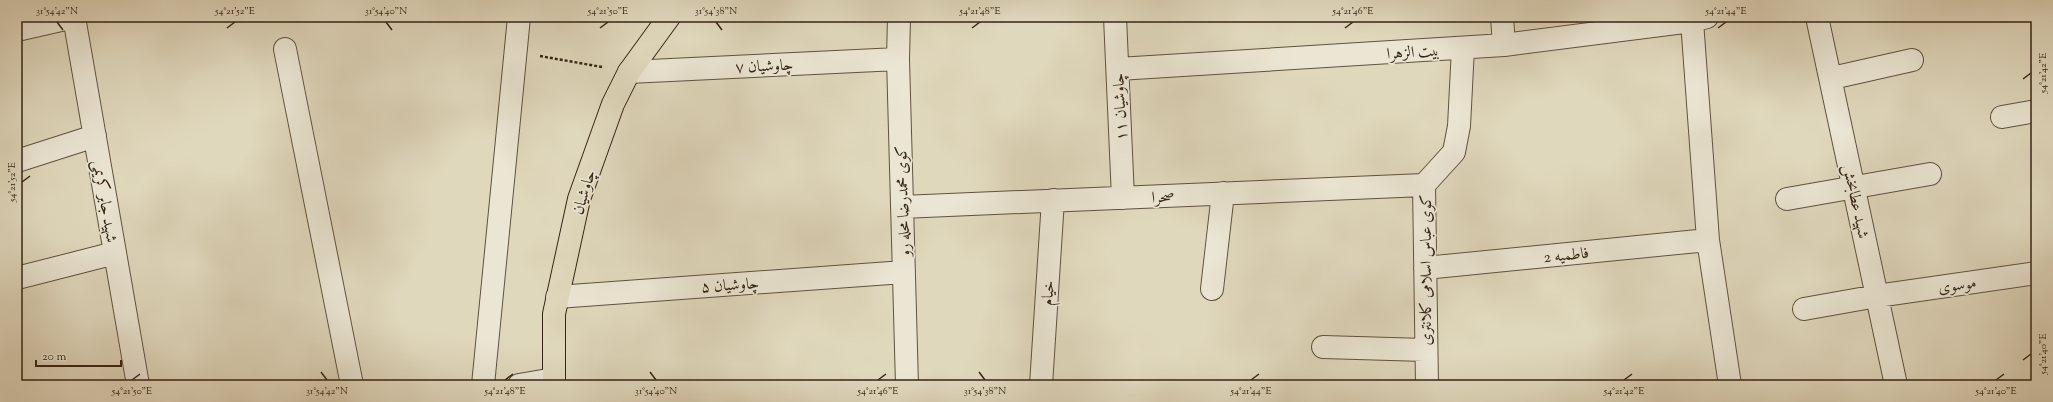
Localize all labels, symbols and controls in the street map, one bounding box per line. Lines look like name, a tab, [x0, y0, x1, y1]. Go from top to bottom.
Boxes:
text: 31°54'42"N	[36, 4, 78, 19]
text: 54°21'52"E	[214, 4, 255, 19]
text: 31°54'40"N	[365, 4, 407, 19]
text: 54°21'50"E	[587, 4, 628, 19]
text: 31°54'38"N	[695, 4, 737, 19]
text: 54°21'48"E	[959, 4, 1000, 19]
text: 54°21'46"E	[1332, 4, 1373, 19]
text: 54°21'44"E	[1705, 4, 1746, 19]
street label: بیت الزهرا	[1386, 40, 1440, 67]
text: 54°21'42"E	[2036, 53, 2051, 94]
street label: چاوشیان ۷	[734, 54, 794, 81]
street label: چاوشیان ۱۱	[1108, 72, 1135, 141]
street label: کوی محمدرضا محله رو	[891, 145, 918, 259]
street label: شهید جابر کریمی	[85, 158, 122, 244]
text: 54°21'52"E	[5, 162, 20, 203]
street label: شهید عطابخش	[1835, 162, 1874, 241]
street label: چاوشیان	[568, 168, 603, 218]
street label: صحرا	[1151, 187, 1175, 210]
street label: کوی عباس اسلامی کلانتری	[1416, 194, 1439, 346]
street label: فاطمیه 2	[1542, 243, 1590, 270]
street label: موسوی	[1937, 272, 1978, 301]
street label: چاوشیان ۵	[700, 273, 760, 300]
street label: خیام	[1037, 280, 1063, 307]
text: 54°21'40"E	[2036, 334, 2051, 375]
scale bar	[36, 342, 121, 368]
text: 20 m	[42, 348, 67, 366]
text: 54°21'50"E	[111, 384, 152, 399]
text: 31°54'42"N	[306, 384, 348, 399]
text: 54°21'48"E	[484, 384, 525, 399]
text: 31°54'40"N	[635, 384, 677, 399]
text: 54°21'46"E	[857, 384, 898, 399]
text: 31°54'38"N	[964, 384, 1006, 399]
text: 54°21'44"E	[1230, 384, 1271, 399]
text: 54°21'42"E	[1603, 384, 1644, 399]
text: 54°21'40"E	[1975, 384, 2016, 399]

